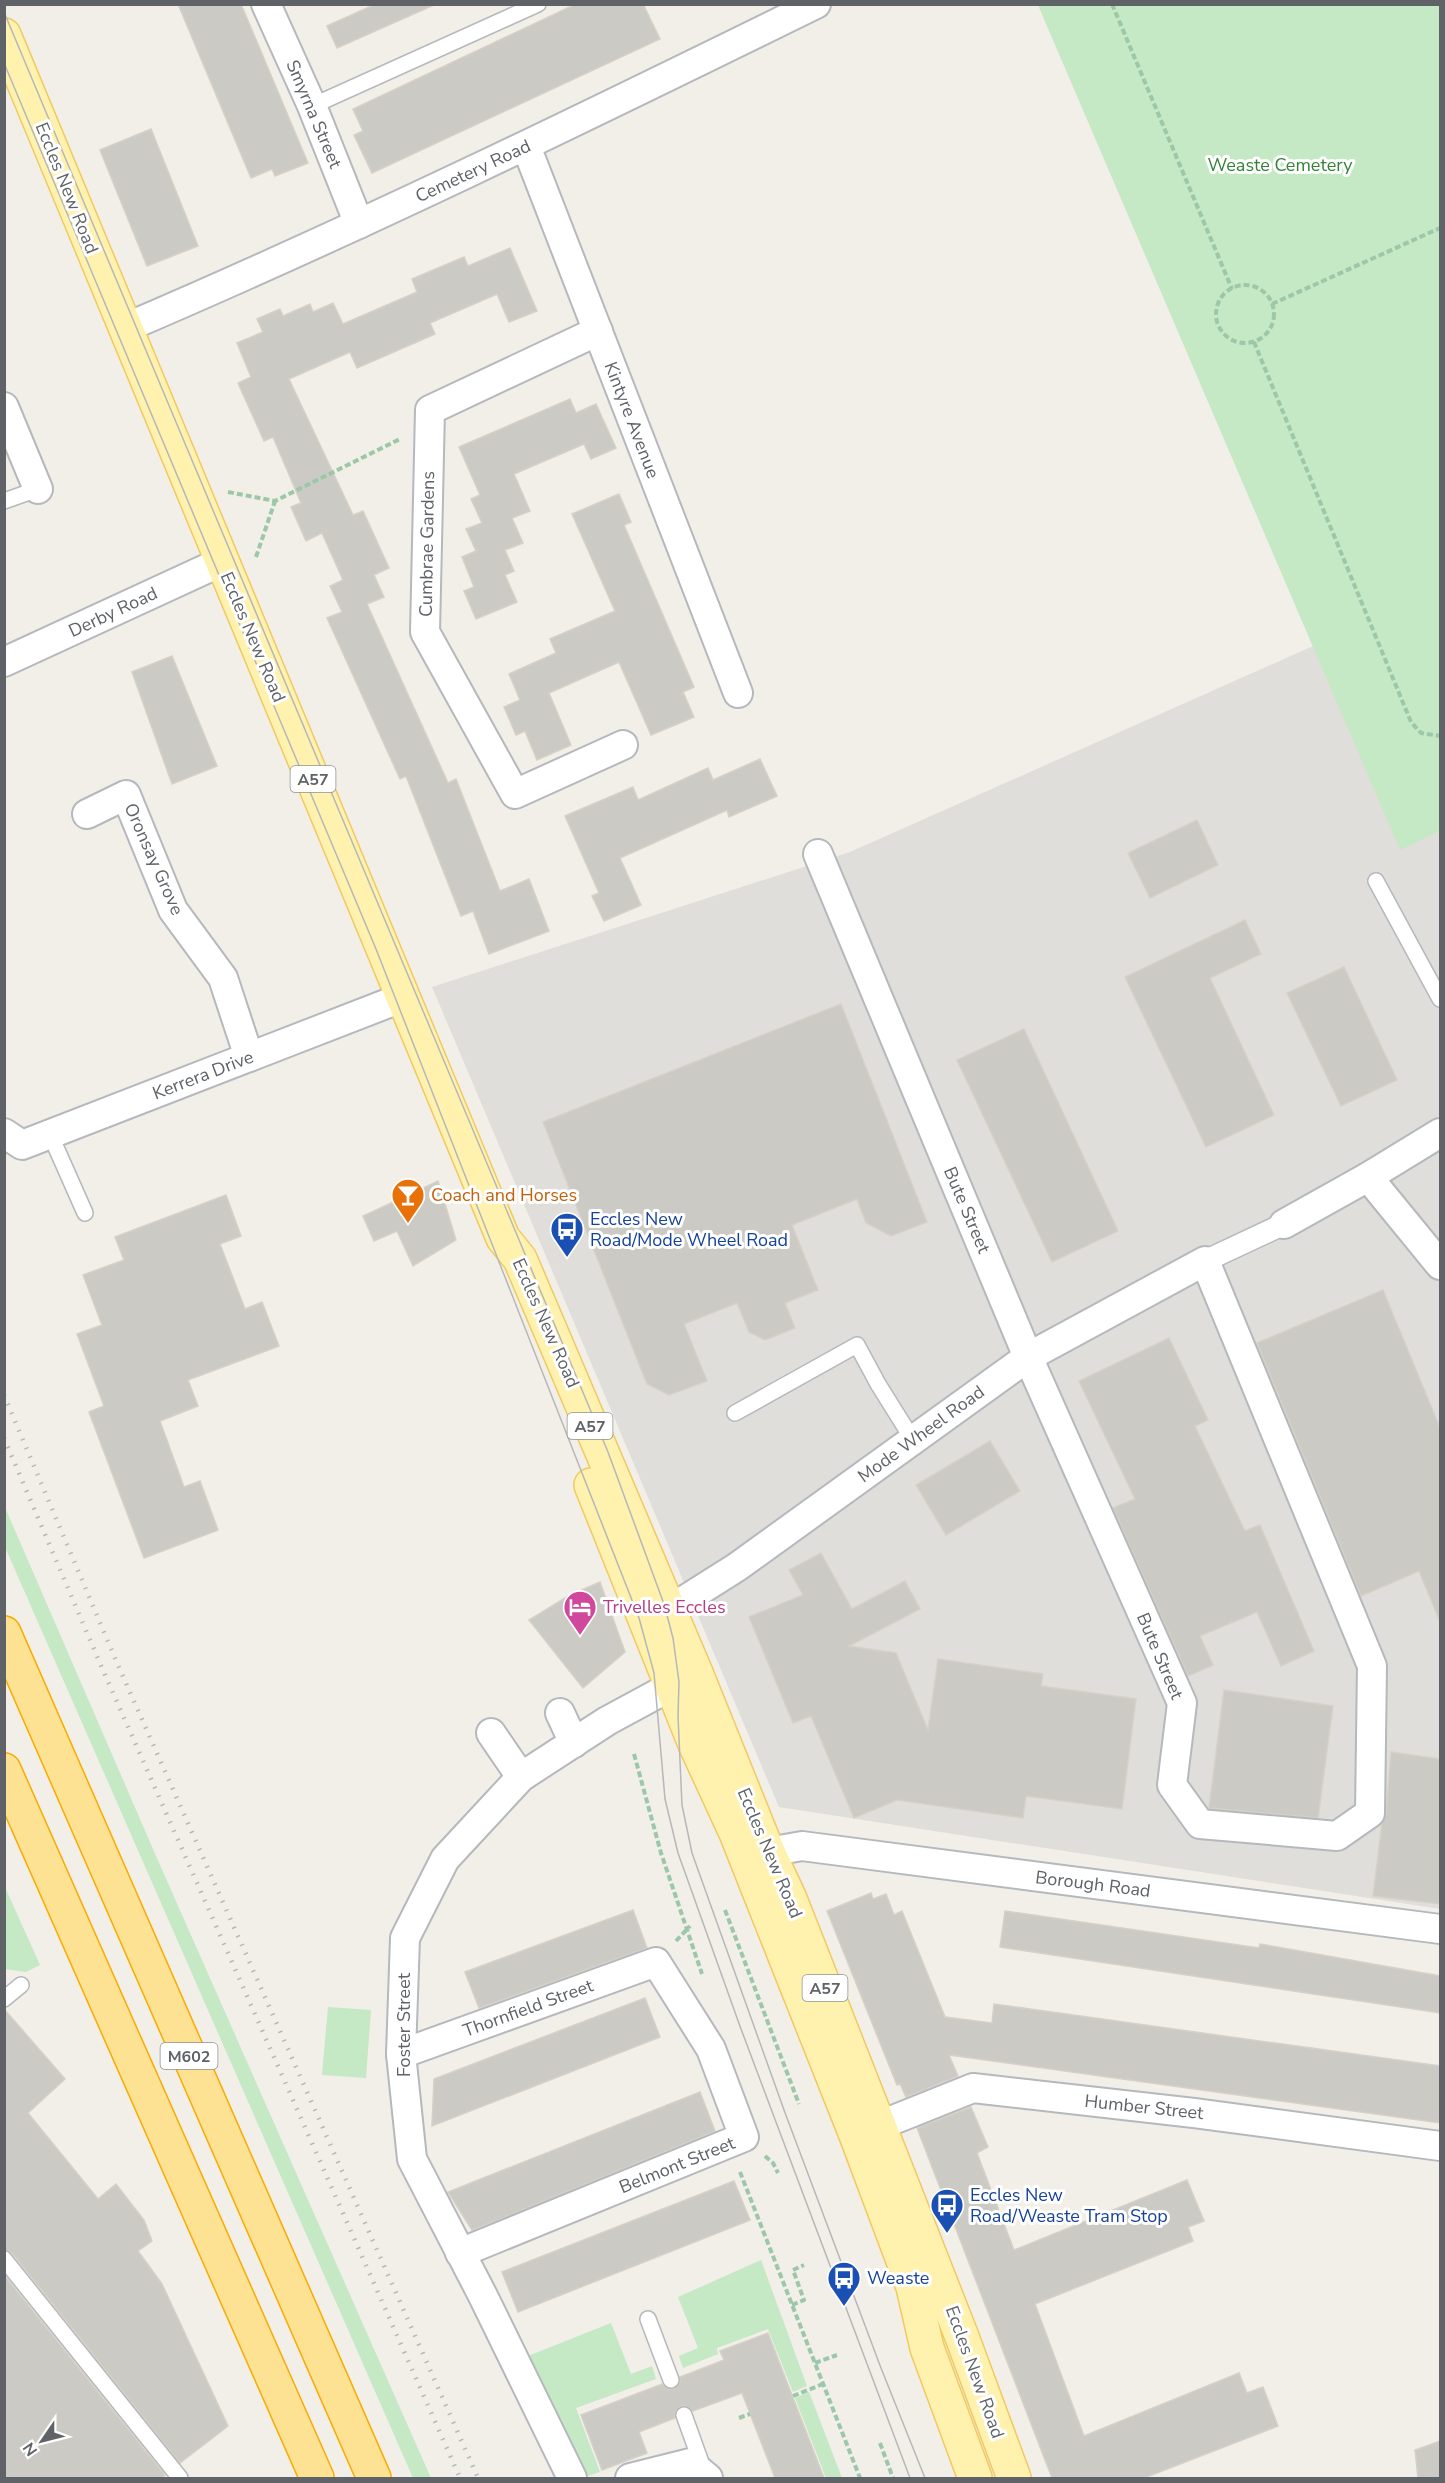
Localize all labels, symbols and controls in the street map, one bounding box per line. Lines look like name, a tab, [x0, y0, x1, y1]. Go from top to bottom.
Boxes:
street label: Smyrna Street	[280, 56, 348, 173]
street label: Eccles New Road	[30, 119, 104, 257]
street label: Cemetery Road	[411, 134, 535, 208]
park label: Weaste Cemetery	[1208, 153, 1353, 177]
street label: Kintyre Avenue	[599, 358, 665, 482]
street label: Cumbrae Gardens	[414, 471, 440, 617]
street label: Eccles New Road	[215, 568, 291, 706]
street label: Derby Road	[65, 581, 161, 643]
road number: A57	[290, 766, 336, 792]
street label: Oronsay Grove	[119, 799, 189, 919]
street label: Kerrera Drive	[149, 1045, 257, 1105]
street label: Bute Street	[938, 1163, 996, 1258]
bar icon: Coach and Horses	[390, 1177, 426, 1224]
place label: Coach and Horses	[431, 1183, 577, 1207]
place label: Eccles New Road/Mode Wheel Road	[590, 1207, 788, 1252]
bus stop icon: Eccles New Road/Mode Wheel Road	[549, 1211, 585, 1258]
street label: Eccles New Road	[507, 1254, 585, 1392]
street label: Mode Wheel Road	[853, 1380, 989, 1488]
road number: A57	[568, 1413, 612, 1439]
hotel icon: Trivelles Eccles	[562, 1589, 598, 1636]
place label: Trivelles Eccles	[603, 1595, 726, 1619]
street label: Bute Street	[1131, 1609, 1189, 1704]
street label: Eccles New Road	[732, 1784, 808, 1922]
street label: Borough Road	[1034, 1865, 1152, 1903]
street label: Foster Street	[392, 1972, 416, 2077]
street label: Thornfield Street	[460, 1973, 597, 2043]
road number: A57	[802, 1975, 848, 2001]
road number: M602	[160, 2043, 218, 2069]
street label: Humber Street	[1083, 2089, 1205, 2125]
street label: Belmont Street	[616, 2131, 739, 2199]
place label: Eccles New Road/Weaste Tram Stop	[970, 2183, 1168, 2228]
bus stop icon: Eccles New Road/Weaste Tram Stop	[929, 2187, 965, 2234]
bus stop icon: Weaste	[826, 2260, 862, 2307]
place label: Weaste	[867, 2266, 929, 2290]
street label: Eccles New Road	[940, 2302, 1010, 2442]
north arrow	[12, 2411, 72, 2471]
text: N	[18, 2438, 43, 2460]

